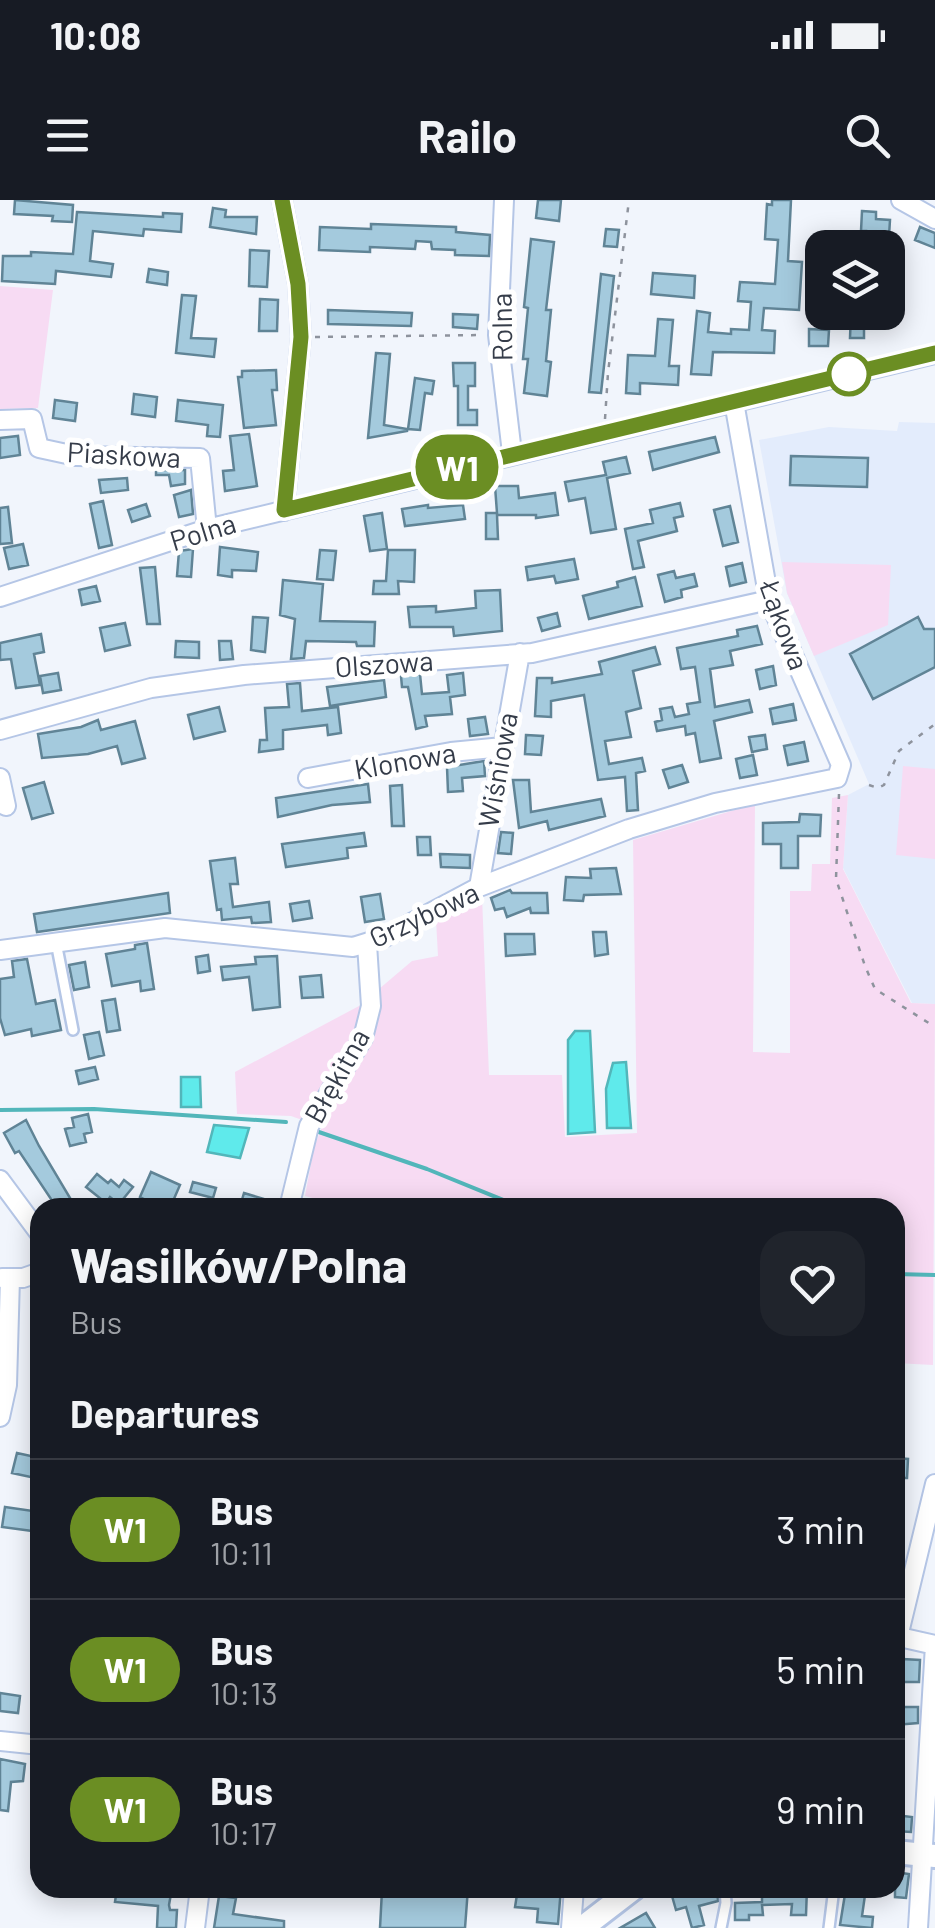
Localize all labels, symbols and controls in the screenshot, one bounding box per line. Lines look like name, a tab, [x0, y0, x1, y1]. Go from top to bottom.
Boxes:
text: 10:08	[50, 12, 141, 58]
icon: menu	[40, 108, 95, 163]
text: Railo	[418, 108, 517, 162]
icon: search	[840, 108, 895, 163]
map controls	[805, 230, 905, 330]
button: layers	[805, 230, 905, 330]
street label: Rolna	[483, 293, 519, 361]
unlabelled marker	[828, 353, 870, 395]
street label: Piaskowa	[66, 434, 182, 474]
line badge: W1	[412, 434, 502, 500]
text: W1	[435, 446, 479, 488]
street label: Polna	[166, 505, 240, 557]
street label: Łąkowa	[753, 574, 817, 674]
street label: Olszowa	[334, 643, 434, 683]
street label: Wiśniowa	[470, 710, 524, 830]
street label: Klonowa	[351, 734, 458, 786]
street label: Grzybowa	[363, 874, 484, 954]
street label: Błękitna	[296, 1022, 376, 1129]
button: heart	[760, 1231, 865, 1336]
text: Wasilków/Polna	[70, 1235, 407, 1293]
text: Bus	[70, 1302, 122, 1340]
text: Departures	[70, 1390, 259, 1436]
text: Bus	[210, 1487, 273, 1533]
text: 3 min	[776, 1506, 865, 1552]
text: W1	[103, 1508, 147, 1550]
text: 10:11	[210, 1533, 273, 1571]
text: Bus	[210, 1627, 273, 1673]
text: 5 min	[776, 1646, 865, 1692]
text: W1	[103, 1648, 147, 1690]
text: 10:13	[210, 1673, 278, 1711]
text: Bus	[210, 1767, 273, 1813]
text: 9 min	[776, 1786, 865, 1832]
text: W1	[103, 1788, 147, 1830]
text: 10:17	[210, 1813, 276, 1851]

